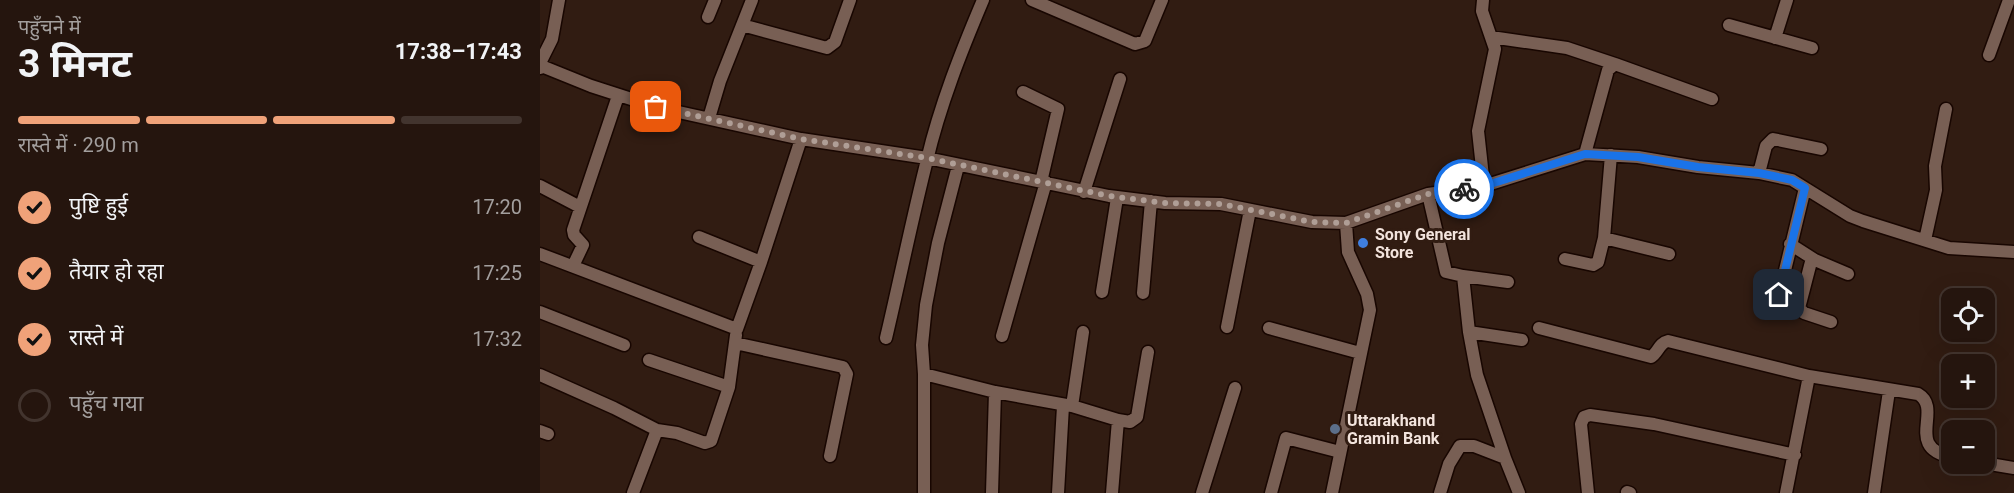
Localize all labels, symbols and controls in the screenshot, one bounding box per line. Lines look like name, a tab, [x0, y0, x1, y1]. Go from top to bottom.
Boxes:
text: पहुँचने में	[18, 15, 81, 39]
text: 17:38–17:43	[395, 39, 522, 64]
text: 3 मिनट	[18, 41, 132, 87]
pin	[630, 81, 681, 132]
icon: bag	[639, 90, 672, 123]
text: रास्ते में · 290 m	[18, 133, 139, 157]
courier	[1434, 159, 1494, 219]
icon: bike	[1448, 173, 1481, 206]
icon: check	[18, 191, 51, 224]
text: पुष्टि हुई	[69, 193, 128, 218]
text: 17:20	[472, 195, 522, 219]
place label: Sony General Store	[1375, 225, 1470, 262]
marker: Sony General Store	[1356, 236, 1370, 250]
icon: check	[18, 257, 51, 290]
text: तैयार हो रहा	[69, 259, 164, 284]
text: 17:25	[472, 261, 522, 285]
pin	[1753, 269, 1804, 320]
icon: home	[1762, 278, 1795, 311]
map controls	[1941, 288, 1995, 474]
button: locate	[1941, 288, 1995, 342]
icon: check	[18, 323, 51, 356]
text: रास्ते में	[69, 325, 123, 350]
text: 17:32	[472, 327, 522, 351]
button: +	[1941, 354, 1995, 408]
text: पहुँच गया	[69, 391, 143, 416]
place label: Uttarakhand Gramin Bank	[1347, 411, 1440, 448]
button: −	[1941, 420, 1995, 474]
marker: Uttarakhand Gramin Bank	[1328, 422, 1342, 436]

